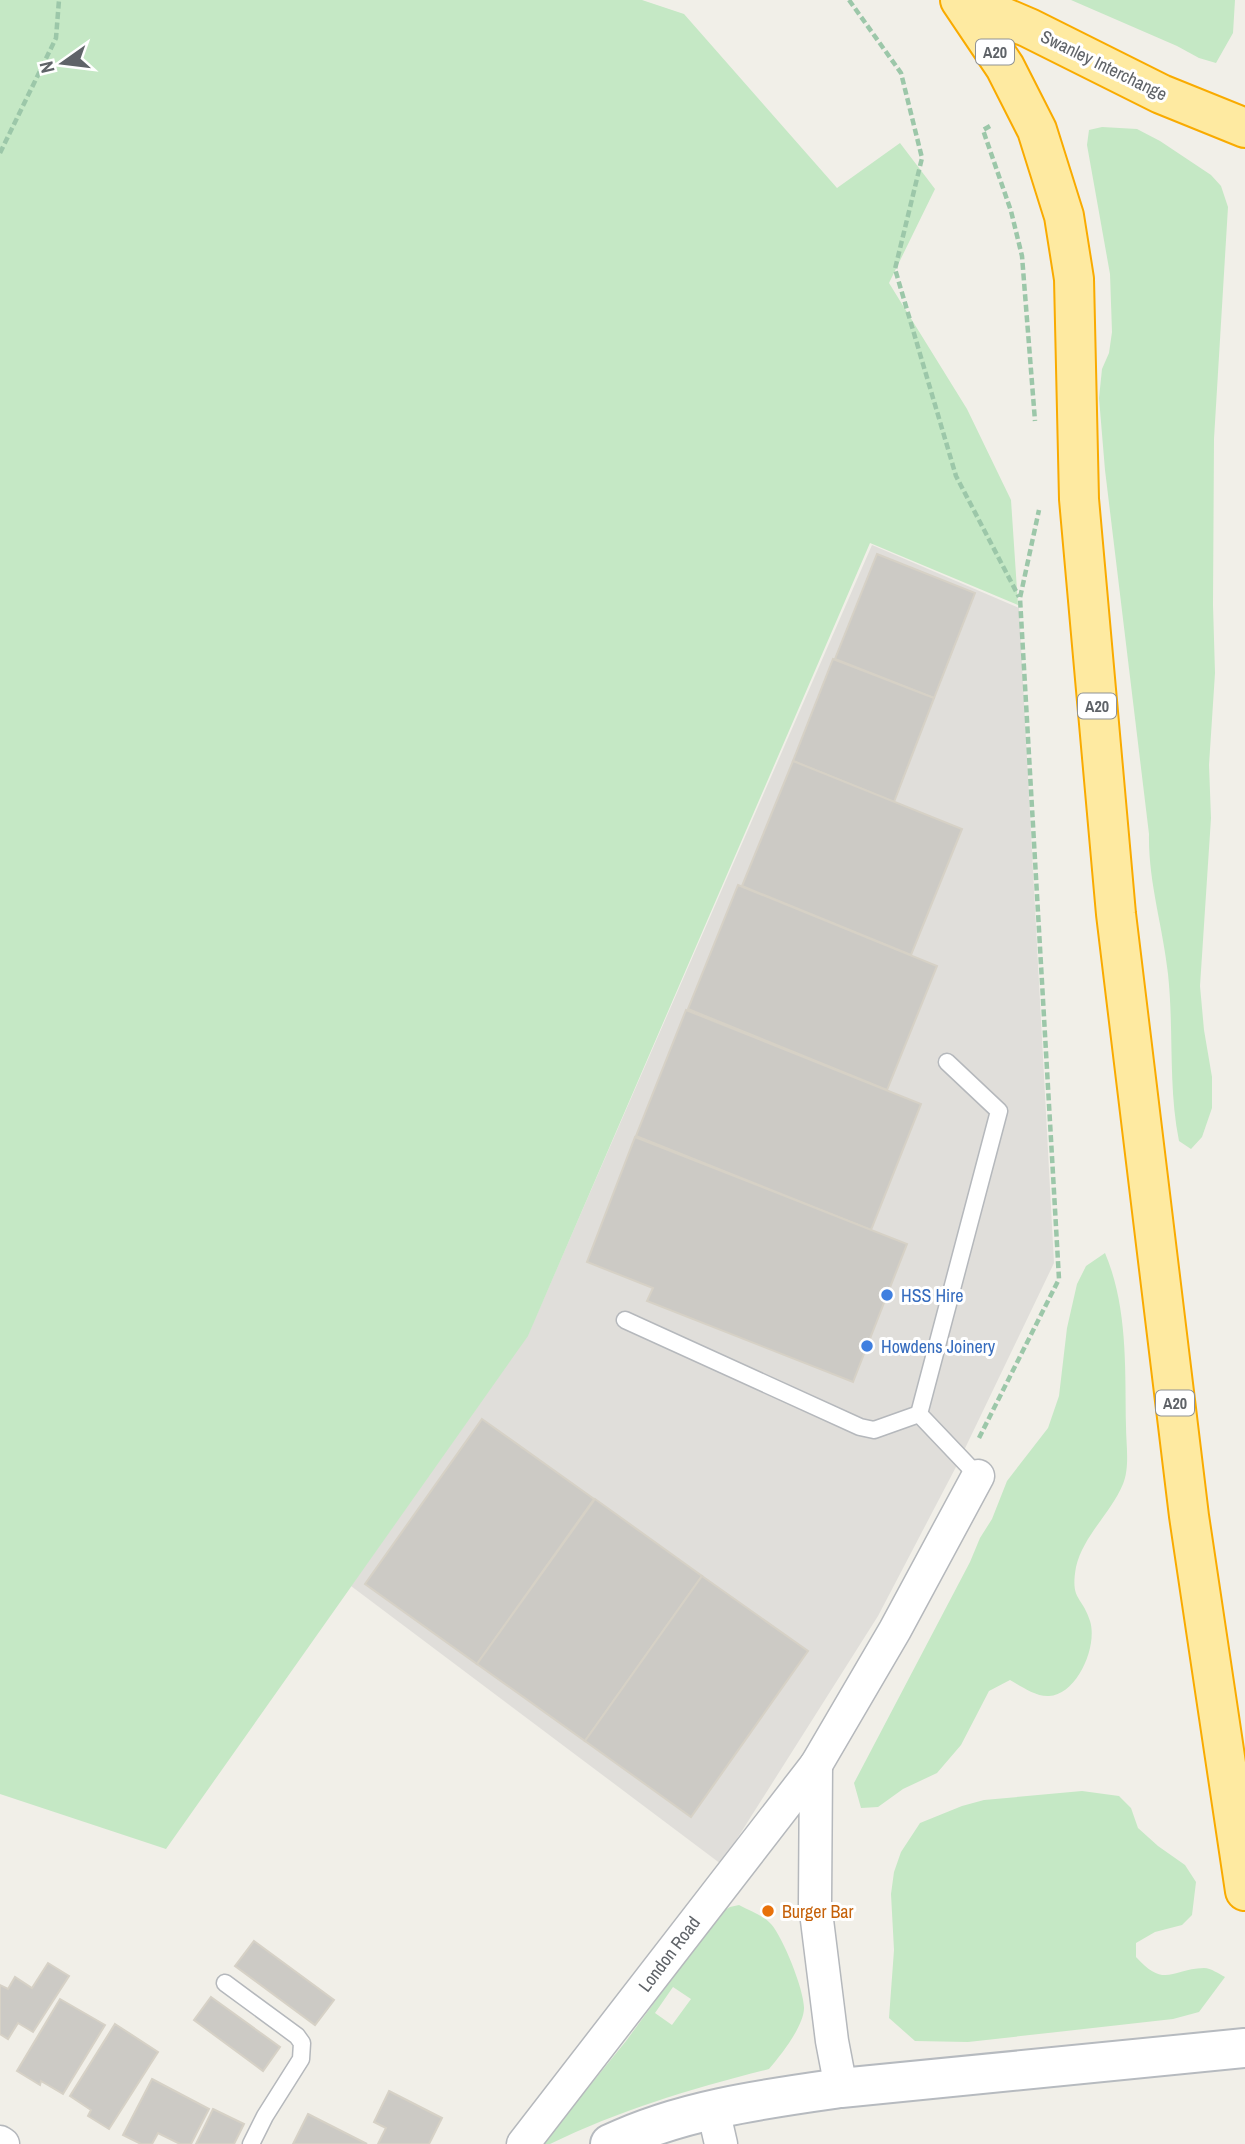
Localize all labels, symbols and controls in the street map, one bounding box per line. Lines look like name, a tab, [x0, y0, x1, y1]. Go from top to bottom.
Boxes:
street label: Swanley Interchange	[1037, 24, 1171, 106]
north arrow	[28, 28, 98, 98]
road number: A20	[976, 40, 1014, 64]
text: N	[33, 59, 60, 76]
road number: A20	[1078, 694, 1116, 719]
place label: HSS Hire	[901, 1283, 963, 1308]
marker: HSS Hire	[879, 1287, 895, 1303]
place label: Howdens Joinery	[881, 1334, 996, 1359]
marker: Howdens Joinery	[859, 1338, 875, 1354]
road number: A20	[1156, 1390, 1194, 1415]
place label: Burger Bar	[782, 1899, 853, 1924]
marker: Burger Bar	[760, 1903, 776, 1919]
street label: London Road	[632, 1911, 706, 1997]

